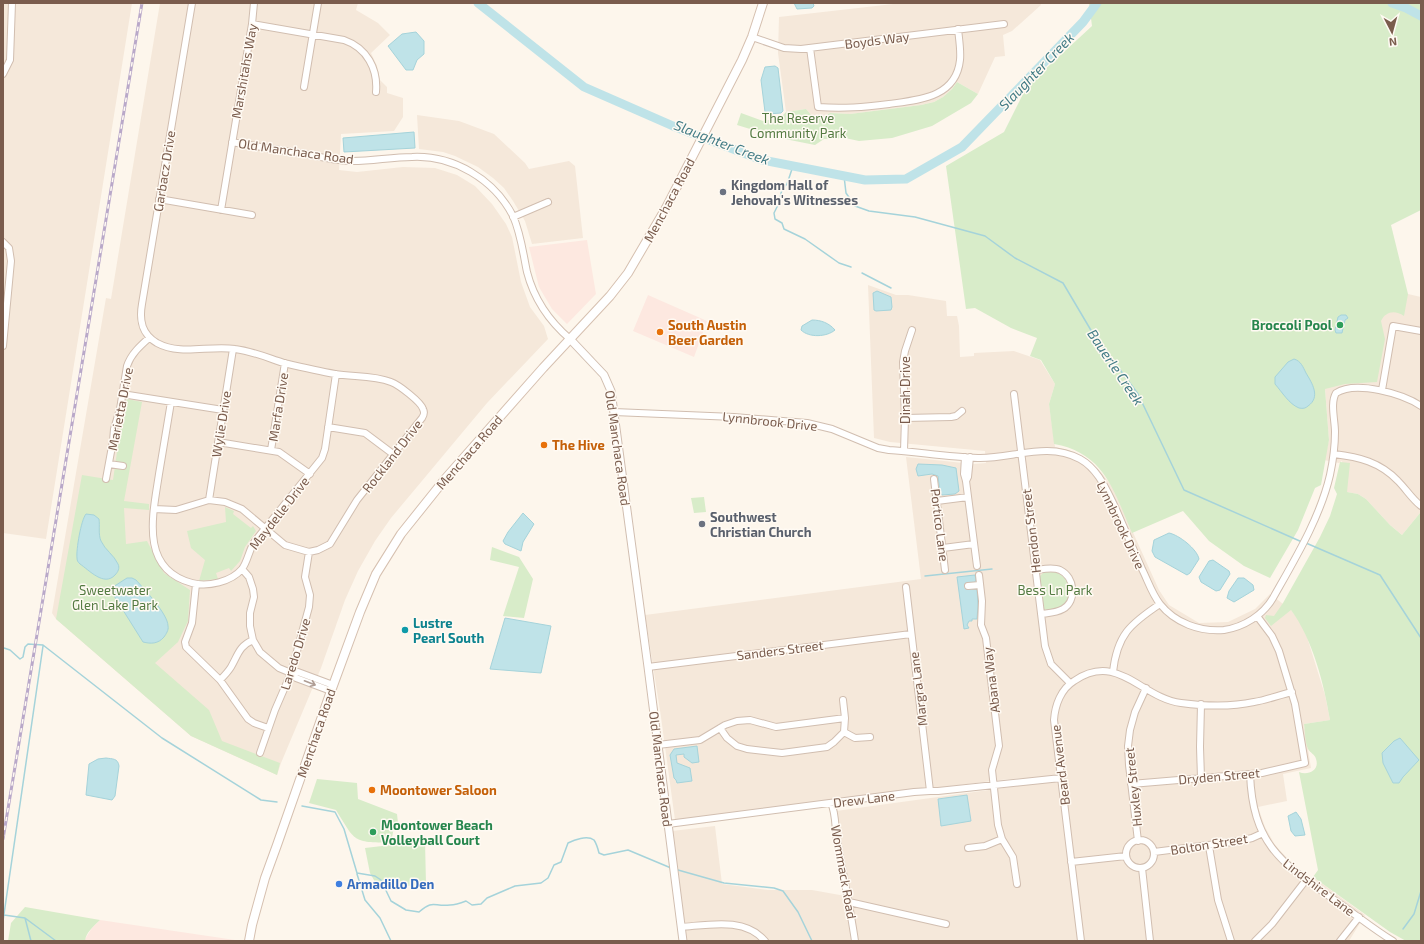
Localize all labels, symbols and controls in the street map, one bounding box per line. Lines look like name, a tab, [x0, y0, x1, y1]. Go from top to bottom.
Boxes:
north arrow	[1372, 12, 1412, 52]
street label: Marshitahs Way	[228, 22, 260, 120]
street label: Boyds Way	[844, 28, 910, 52]
water label: Slaughter Creek	[995, 29, 1077, 113]
text: N	[1388, 36, 1398, 49]
park label: The Reserve Community Park	[750, 110, 847, 141]
water label: Slaughter Creek	[672, 116, 772, 168]
street label: Garbacz Drive	[150, 129, 178, 213]
street label: Old Manchaca Road	[237, 135, 355, 167]
street label: Menchaca Road	[640, 155, 698, 245]
place label: Kingdom Hall of Jehovah's Witnesses	[731, 177, 858, 208]
marker: Kingdom Hall of Jehovah's Witnesses	[718, 187, 728, 197]
place label: South Austin Beer Garden	[668, 317, 747, 348]
place label: Broccoli Pool	[1252, 317, 1333, 333]
marker: Broccoli Pool	[1335, 320, 1345, 330]
water label: Bauerle Creek	[1084, 326, 1148, 408]
marker: South Austin Beer Garden	[655, 327, 665, 337]
street label: Dinah Drive	[897, 356, 913, 424]
street label: Marietta Drive	[104, 366, 136, 452]
street label: Marfa Drive	[265, 371, 291, 443]
street label: Old Manchaca Road	[602, 389, 634, 507]
street label: Wylie Drive	[208, 390, 234, 458]
street label: Lynnbrook Drive	[722, 408, 818, 434]
street label: Menchaca Road	[432, 412, 506, 492]
street label: Rockland Drive	[359, 416, 425, 496]
place label: The Hive	[552, 437, 605, 453]
marker: The Hive	[539, 440, 549, 450]
street label: Maydelle Drive	[246, 473, 312, 553]
street label: Lynnbrook Drive	[1094, 478, 1148, 572]
street label: Portico Lane	[928, 488, 952, 562]
street label: Hendon Street	[1018, 488, 1044, 574]
place label: Southwest Christian Church	[710, 509, 812, 540]
marker: Southwest Christian Church	[697, 519, 707, 529]
park label: Sweetwater Glen Lake Park	[72, 582, 158, 613]
park label: Bess Ln Park	[1018, 582, 1093, 598]
place label: Lustre Pearl South	[413, 615, 484, 646]
street label: Laredo Drive	[276, 616, 314, 692]
marker: Lustre Pearl South	[400, 625, 410, 635]
street label: Sanders Street	[736, 637, 824, 663]
street label: Abana Way	[979, 646, 1003, 714]
street label: Margra Lane	[906, 651, 930, 727]
one-way arrow	[303, 680, 315, 688]
street label: Menchaca Road	[293, 686, 339, 780]
street label: Old Manchaca Road	[646, 710, 676, 828]
street label: Beard Avenue	[1047, 724, 1073, 806]
street label: Huxley Street	[1121, 747, 1145, 827]
street label: Dryden Street	[1178, 764, 1260, 788]
place label: Moontower Saloon	[380, 782, 497, 798]
marker: Moontower Saloon	[367, 785, 377, 795]
street label: Drew Lane	[832, 787, 896, 811]
place label: Moontower Beach Volleyball Court	[381, 817, 493, 848]
street label: Wommack Road	[828, 824, 860, 920]
marker: Moontower Beach Volleyball Court	[368, 827, 378, 837]
street label: Bolton Street	[1169, 830, 1249, 858]
street label: Lindshire Lane	[1280, 855, 1358, 919]
place label: Armadillo Den	[347, 876, 434, 892]
marker: Armadillo Den	[334, 879, 344, 889]

